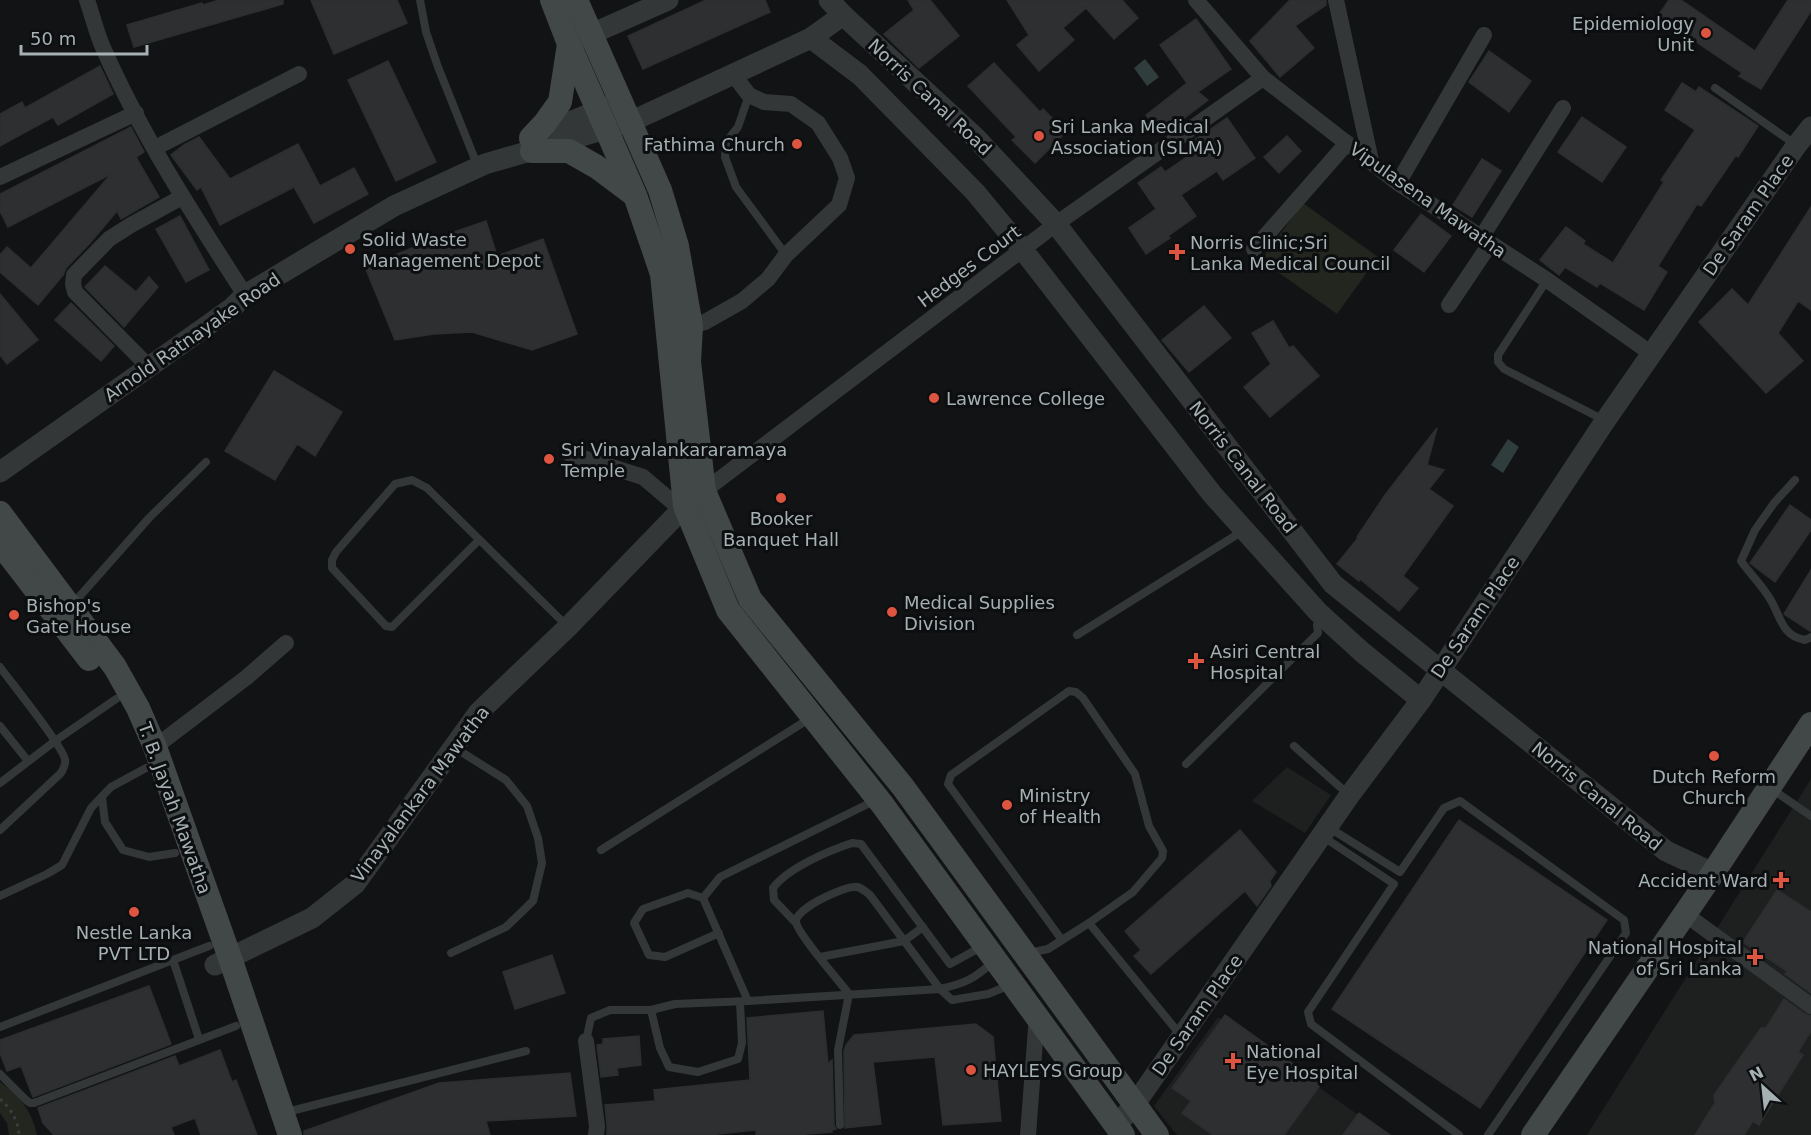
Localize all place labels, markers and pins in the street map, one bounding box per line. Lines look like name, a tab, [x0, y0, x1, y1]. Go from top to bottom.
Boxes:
place label: Epidemiology Unit	[1572, 13, 1694, 55]
marker: Epidemiology Unit	[1699, 26, 1713, 40]
place label: Sri Lanka Medical Association (SLMA)	[1051, 116, 1223, 158]
marker: Sri Lanka Medical Association (SLMA)	[1032, 129, 1046, 143]
place label: Fathima Church	[644, 134, 785, 155]
marker: Fathima Church	[790, 137, 804, 151]
place label: Solid Waste Management Depot	[362, 229, 541, 271]
place label: Norris Clinic;Sri Lanka Medical Council	[1190, 232, 1390, 274]
marker: Solid Waste Management Depot	[343, 242, 357, 256]
marker: Norris Clinic;Sri Lanka Medical Council	[1168, 243, 1186, 261]
place label: Lawrence College	[946, 388, 1105, 409]
marker: Lawrence College	[927, 391, 941, 405]
place label: Sri Vinayalankararamaya Temple	[560, 439, 787, 481]
marker: Sri Vinayalankararamaya Temple	[542, 452, 556, 466]
marker: Booker Banquet Hall	[774, 491, 788, 505]
place label: Booker Banquet Hall	[723, 508, 839, 550]
place label: Medical Supplies Division	[904, 592, 1055, 634]
place label: Bishop's Gate House	[26, 595, 131, 637]
marker: Medical Supplies Division	[885, 605, 899, 619]
marker: Bishop's Gate House	[7, 608, 21, 622]
place label: Asiri Central Hospital	[1210, 641, 1320, 683]
marker: Asiri Central Hospital	[1187, 652, 1205, 670]
marker: Dutch Reform Church	[1707, 749, 1721, 763]
place label: Dutch Reform Church	[1652, 766, 1776, 808]
place label: Ministry of Health	[1019, 785, 1101, 827]
marker: Ministry of Health	[1000, 798, 1014, 812]
place label: Accident Ward	[1638, 870, 1768, 891]
marker: Accident Ward	[1772, 871, 1790, 889]
marker: Nestle Lanka PVT LTD	[127, 905, 141, 919]
place label: Nestle Lanka PVT LTD	[76, 922, 192, 964]
place label: National Hospital of Sri Lanka	[1588, 937, 1742, 979]
marker: National Hospital of Sri Lanka	[1746, 948, 1764, 966]
place label: National Eye Hospital	[1246, 1041, 1358, 1083]
marker: National Eye Hospital	[1224, 1052, 1242, 1070]
place label: HAYLEYS Group	[983, 1060, 1123, 1081]
marker: HAYLEYS Group	[964, 1063, 978, 1077]

